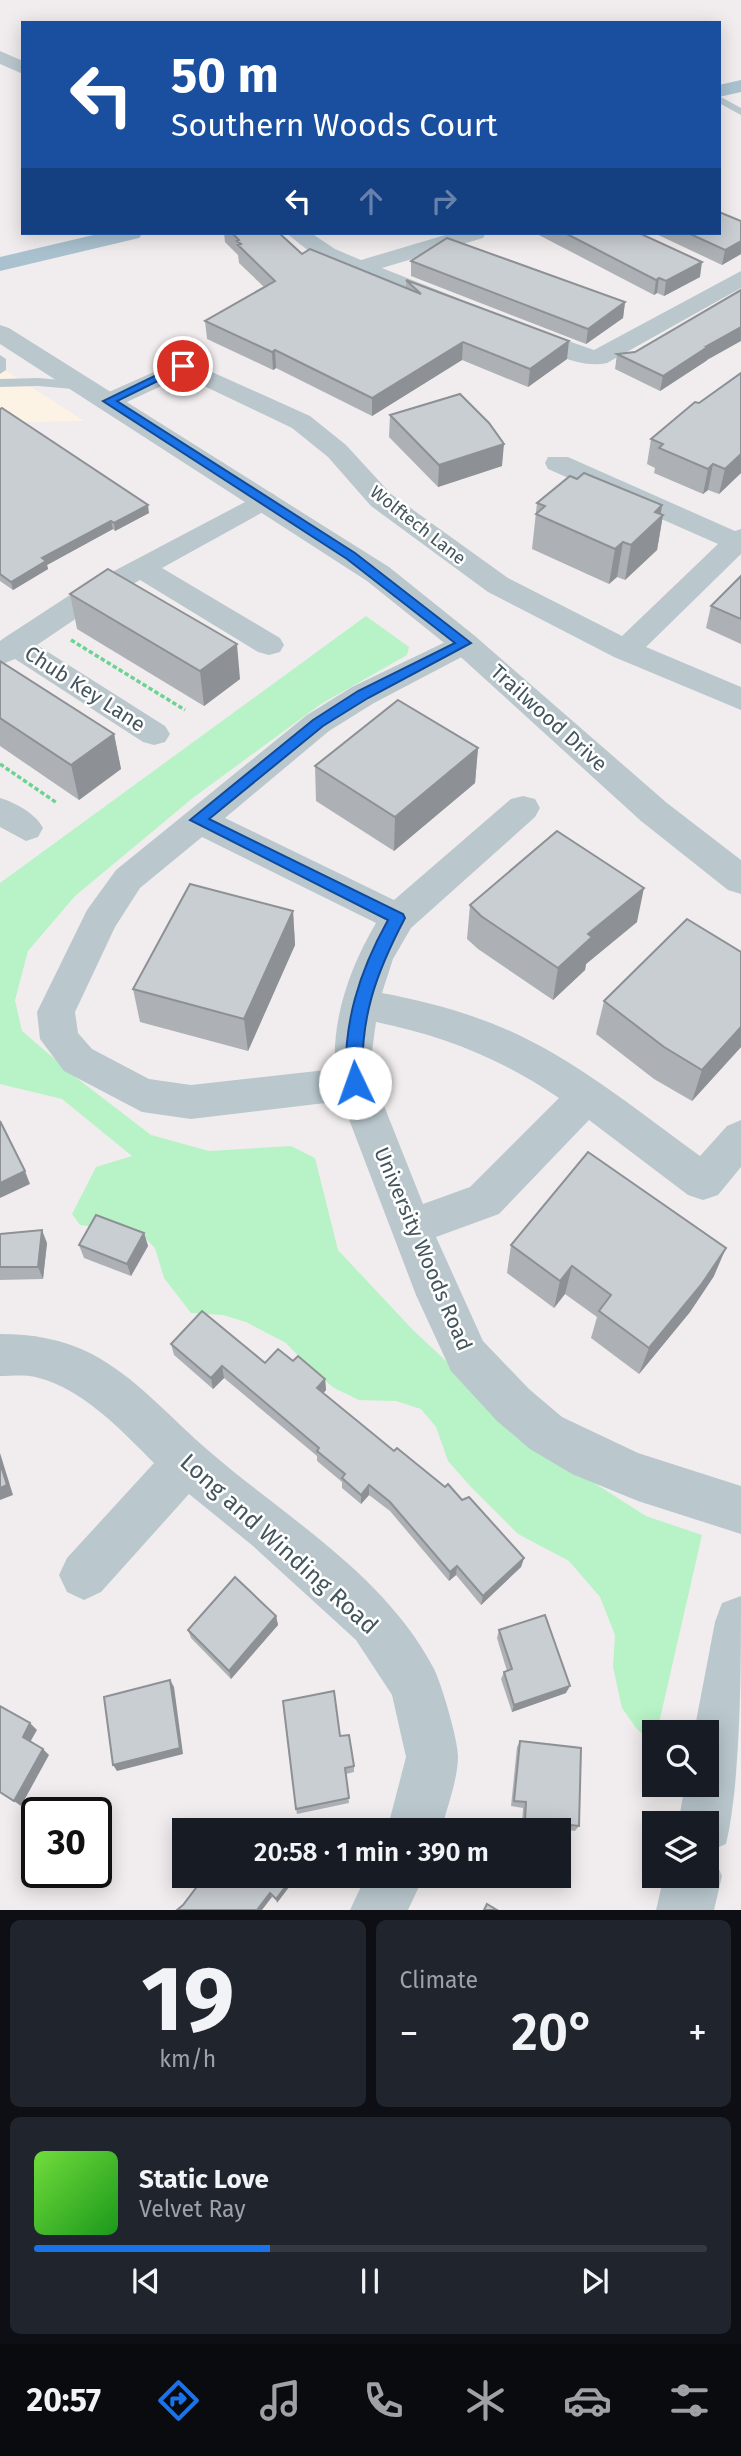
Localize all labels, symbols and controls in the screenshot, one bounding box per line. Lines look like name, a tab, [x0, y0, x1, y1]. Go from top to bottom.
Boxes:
text: 50 m	[171, 46, 279, 105]
icon: left	[56, 49, 147, 140]
text: Southern Woods Court	[171, 106, 498, 144]
icon: left	[279, 182, 317, 220]
icon: ahead	[352, 182, 390, 220]
icon: right	[425, 182, 463, 220]
pin	[153, 336, 213, 396]
icon: arrive	[164, 347, 202, 385]
street label: Wolftech Lane	[366, 481, 470, 569]
street label: Chub Key Lane	[20, 640, 150, 738]
street label: Trailwood Drive	[485, 659, 613, 777]
position arrow	[318, 1046, 392, 1120]
street label: University Woods Road	[368, 1143, 478, 1355]
street label: Long and Winding Road	[174, 1448, 384, 1640]
map controls	[642, 1720, 719, 1888]
button: search	[642, 1720, 719, 1797]
speed limit sign: 30	[21, 1797, 112, 1888]
button: layers	[642, 1811, 719, 1888]
text: 20:58 · 1 min · 390 m	[254, 1837, 489, 1868]
text: 19	[141, 1945, 234, 2054]
text: Climate	[400, 1966, 478, 1994]
text: 20°	[511, 2001, 595, 2064]
text: −	[400, 2010, 419, 2056]
text: +	[688, 2010, 707, 2056]
text: km/h	[159, 2045, 216, 2073]
text: Static Love	[139, 2164, 269, 2195]
text: Velvet Ray	[139, 2195, 246, 2223]
icon: previous	[127, 2262, 165, 2300]
icon: pause	[351, 2262, 389, 2300]
icon: next	[576, 2262, 614, 2300]
icon: directions	[154, 2376, 203, 2425]
icon: music	[256, 2376, 305, 2425]
icon: phone	[359, 2376, 408, 2425]
icon: climate	[461, 2376, 510, 2425]
icon: car	[563, 2376, 612, 2425]
icon: filters	[665, 2376, 714, 2425]
text: 20:57	[27, 2381, 101, 2419]

